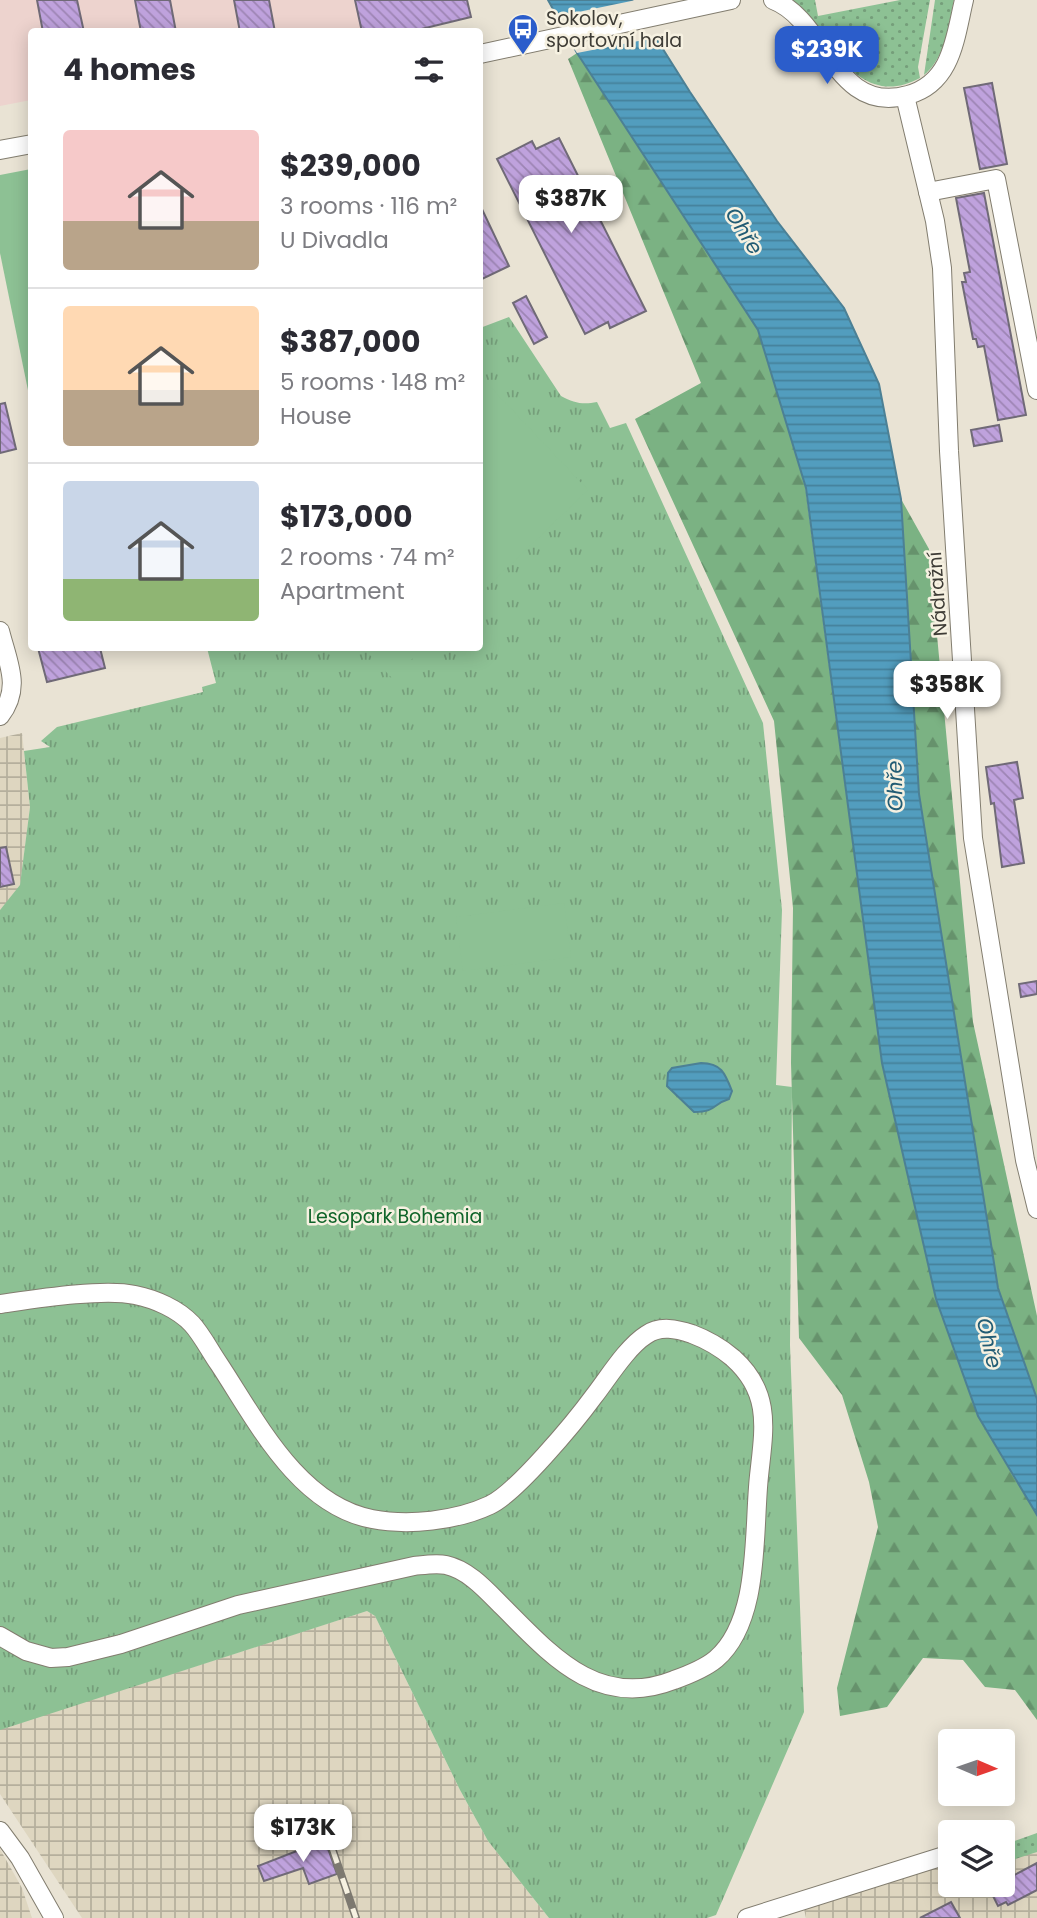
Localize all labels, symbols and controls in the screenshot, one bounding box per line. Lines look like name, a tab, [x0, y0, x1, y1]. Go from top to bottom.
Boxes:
place label: Sokolov, sportovní hala	[546, 5, 682, 54]
bus stop icon: Sokolov, sportovní hala	[506, 12, 540, 56]
pin: $239K	[778, 27, 876, 86]
text: $239K	[791, 33, 863, 65]
text: 4 homes	[63, 48, 196, 91]
icon: filters	[410, 51, 448, 89]
text: $239,000	[280, 144, 421, 187]
icon: home	[119, 158, 203, 242]
pin: $387K	[522, 176, 620, 235]
text: $387K	[535, 182, 607, 214]
text: 3 rooms · 116 m²	[280, 190, 457, 222]
water label: Ohře	[719, 202, 770, 260]
text: U Divadla	[280, 224, 389, 256]
text: $387,000	[280, 320, 421, 363]
icon: home	[119, 334, 203, 418]
text: 5 rooms · 148 m²	[280, 366, 465, 398]
text: House	[280, 400, 352, 432]
text: $173,000	[280, 495, 413, 538]
icon: home	[119, 509, 203, 593]
text: 2 rooms · 74 m²	[280, 541, 455, 573]
street label: Nádražní	[921, 551, 954, 637]
text: Apartment	[280, 575, 405, 607]
pin: $358K	[898, 662, 996, 721]
text: $358K	[910, 668, 984, 700]
water label: Ohře	[880, 760, 909, 812]
park label: Lesopark Bohemia	[308, 1203, 482, 1230]
water label: Ohře	[970, 1315, 1009, 1371]
north arrow	[938, 1729, 1015, 1806]
map controls	[938, 1729, 1015, 1897]
pin: $173K	[254, 1804, 352, 1864]
text: $173K	[270, 1811, 336, 1843]
button: layers	[938, 1820, 1015, 1897]

